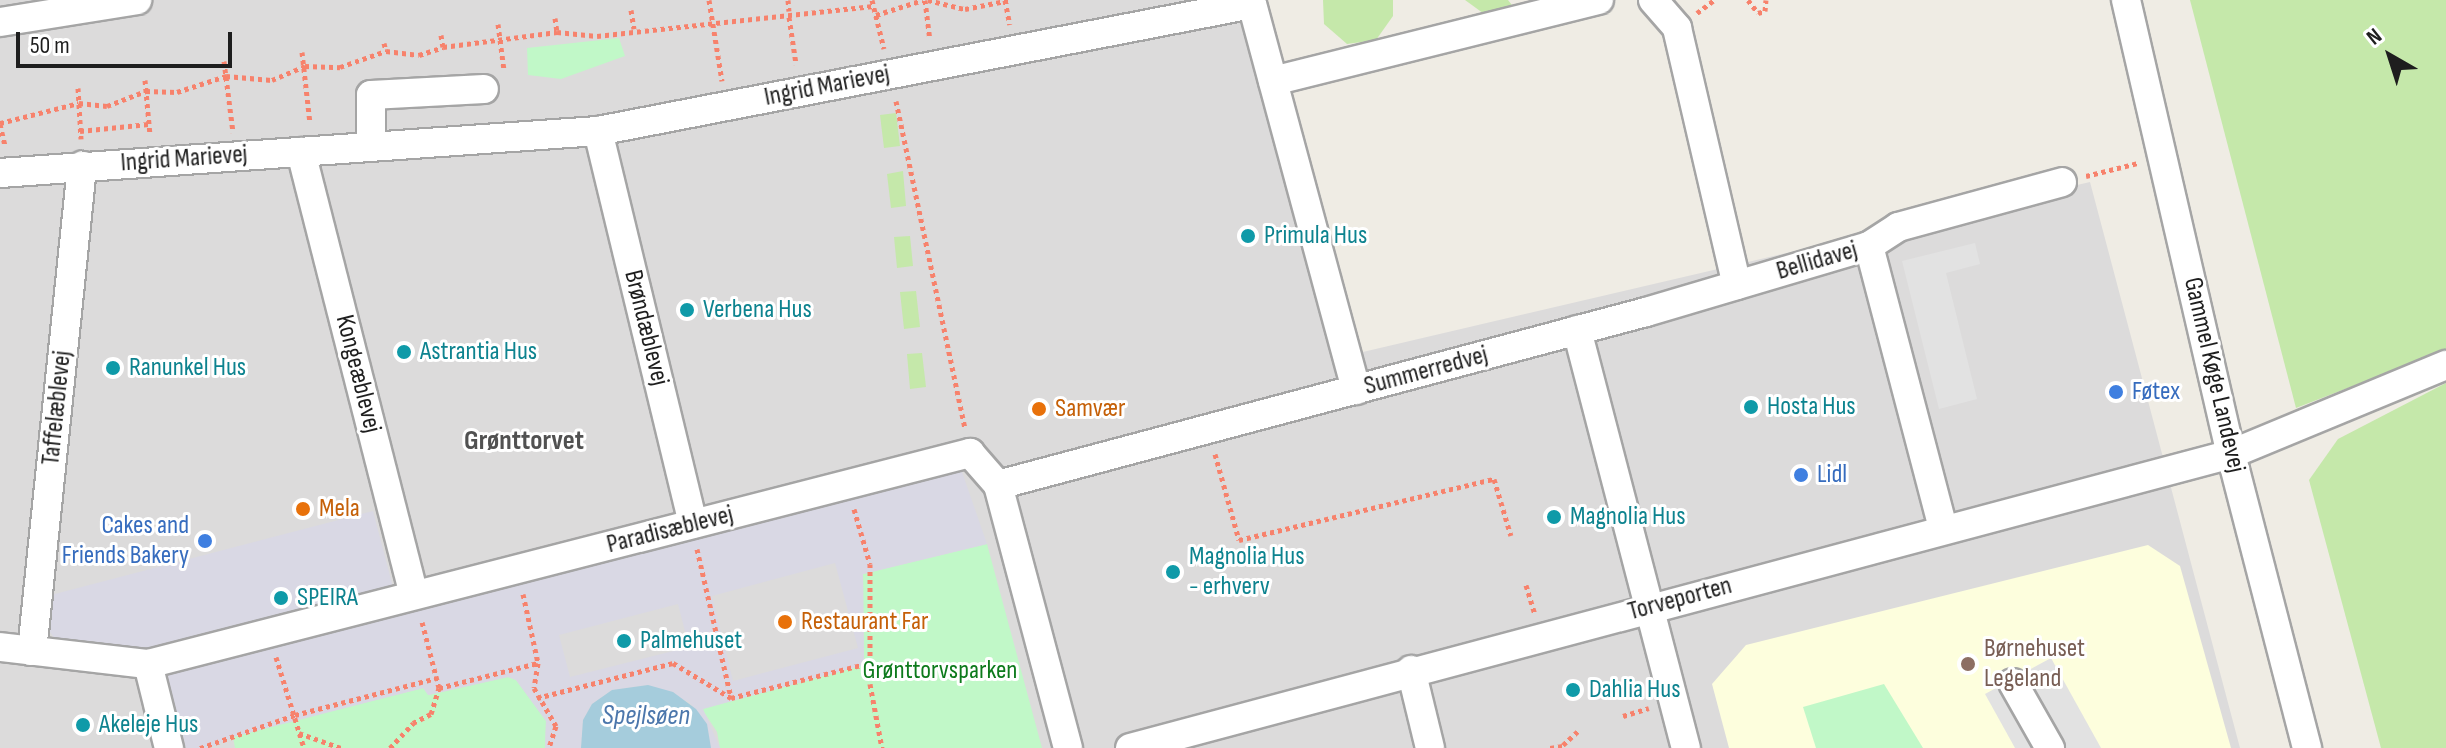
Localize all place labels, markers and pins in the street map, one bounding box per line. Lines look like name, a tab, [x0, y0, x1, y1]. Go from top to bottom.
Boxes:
place label: Primula Hus	[1264, 220, 1367, 252]
marker: Primula Hus	[1239, 227, 1257, 245]
place label: Verbena Hus	[703, 294, 812, 326]
marker: Verbena Hus	[678, 301, 696, 319]
place label: Astrantia Hus	[420, 336, 537, 368]
marker: Astrantia Hus	[395, 343, 413, 361]
place label: Ranunkel Hus	[129, 352, 246, 384]
marker: Ranunkel Hus	[104, 359, 122, 377]
place label: Føtex	[2132, 376, 2180, 408]
marker: Føtex	[2107, 383, 2125, 401]
place label: Hosta Hus	[1767, 391, 1856, 423]
place label: Samvær	[1055, 393, 1125, 425]
marker: Hosta Hus	[1742, 398, 1760, 416]
marker: Samvær	[1030, 400, 1048, 418]
place label: Lidl	[1817, 459, 1847, 491]
marker: Lidl	[1792, 466, 1810, 484]
place label: Mela	[319, 493, 360, 525]
marker: Mela	[294, 500, 312, 518]
place label: Magnolia Hus	[1570, 501, 1686, 533]
marker: Magnolia Hus	[1545, 508, 1563, 526]
place label: Cakes and Friends Bakery	[62, 510, 189, 572]
marker: Cakes and Friends Bakery	[196, 532, 214, 550]
place label: Magnolia Hus - erhverv	[1189, 541, 1305, 602]
marker: Magnolia Hus - erhverv	[1164, 563, 1182, 581]
place label: SPEIRA	[297, 582, 358, 614]
marker: SPEIRA	[272, 589, 290, 607]
place label: Restaurant Far	[801, 606, 928, 638]
marker: Restaurant Far	[776, 613, 794, 631]
place label: Palmehuset	[640, 625, 742, 657]
marker: Palmehuset	[615, 632, 633, 650]
place label: Børnehuset Legeland	[1984, 633, 2085, 694]
marker: Børnehuset Legeland	[1959, 655, 1977, 673]
place label: Dahlia Hus	[1589, 674, 1681, 706]
marker: Dahlia Hus	[1564, 681, 1582, 699]
place label: Akeleje Hus	[99, 709, 198, 741]
marker: Akeleje Hus	[74, 716, 92, 734]

